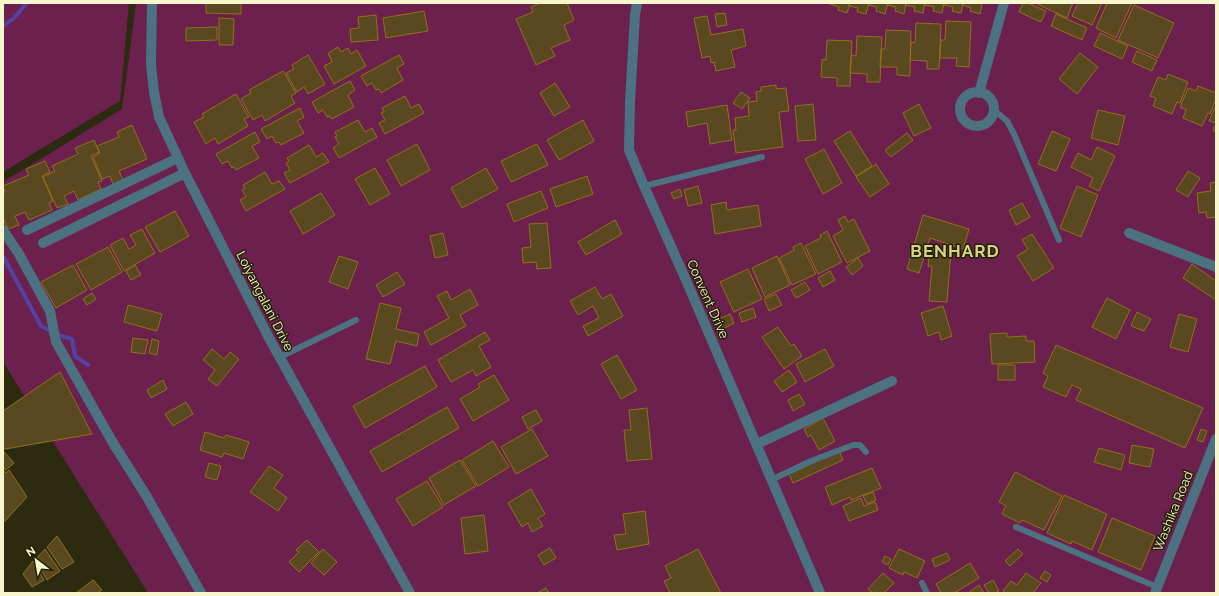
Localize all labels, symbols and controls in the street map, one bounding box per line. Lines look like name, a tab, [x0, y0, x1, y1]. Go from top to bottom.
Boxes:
district label: BENHARD	[910, 241, 1000, 261]
street label: Loiyangalani Drive	[233, 249, 297, 354]
street label: Convent Drive	[684, 257, 732, 341]
street label: Washika Road	[1150, 469, 1196, 553]
north arrow	[16, 540, 56, 580]
text: N	[24, 544, 38, 560]

